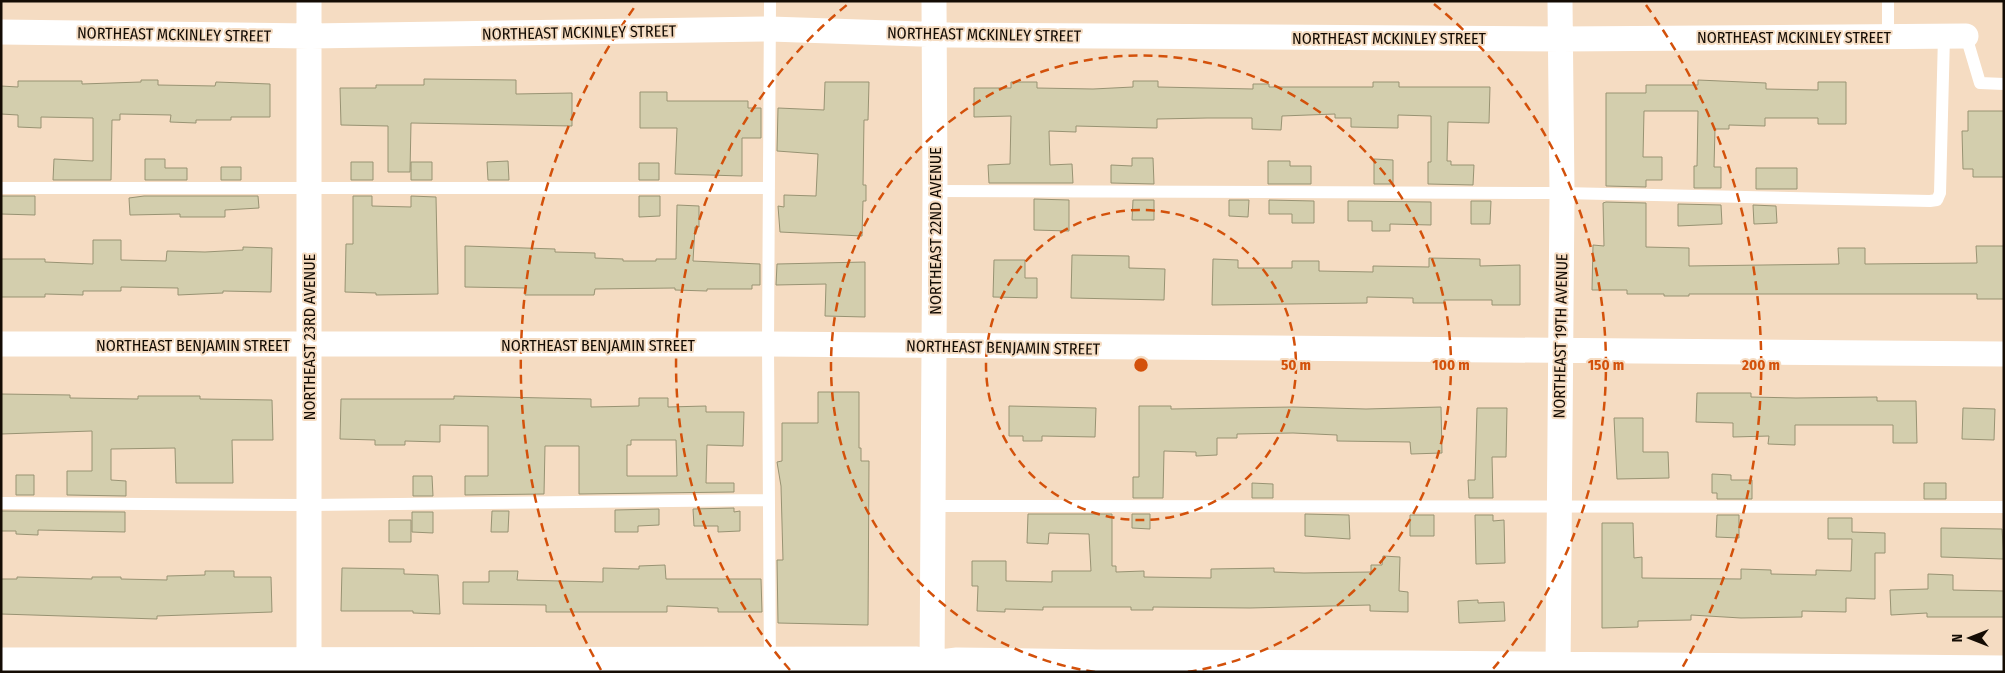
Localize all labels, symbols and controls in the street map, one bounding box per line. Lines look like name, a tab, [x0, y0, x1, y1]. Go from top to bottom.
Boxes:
street label: NORTHEAST MCKINLEY STREET	[482, 21, 677, 44]
street label: NORTHEAST MCKINLEY STREET	[77, 23, 272, 46]
street label: NORTHEAST MCKINLEY STREET	[887, 23, 1082, 46]
street label: NORTHEAST MCKINLEY STREET	[1697, 28, 1892, 47]
street label: NORTHEAST MCKINLEY STREET	[1292, 29, 1487, 48]
street label: NORTHEAST 22ND AVENUE	[926, 147, 945, 315]
street label: NORTHEAST 19TH AVENUE	[1550, 253, 1571, 419]
street label: NORTHEAST 23RD AVENUE	[300, 254, 319, 420]
street label: NORTHEAST BENJAMIN STREET	[96, 336, 291, 355]
street label: NORTHEAST BENJAMIN STREET	[501, 336, 696, 355]
street label: NORTHEAST BENJAMIN STREET	[906, 336, 1101, 359]
centre of rings	[1132, 356, 1150, 374]
text: 50 m	[1281, 356, 1311, 374]
text: 100 m	[1432, 356, 1470, 374]
text: 150 m	[1588, 356, 1624, 374]
text: 200 m	[1741, 356, 1780, 374]
north arrow	[1945, 613, 1995, 663]
text: N	[1949, 634, 1966, 642]

